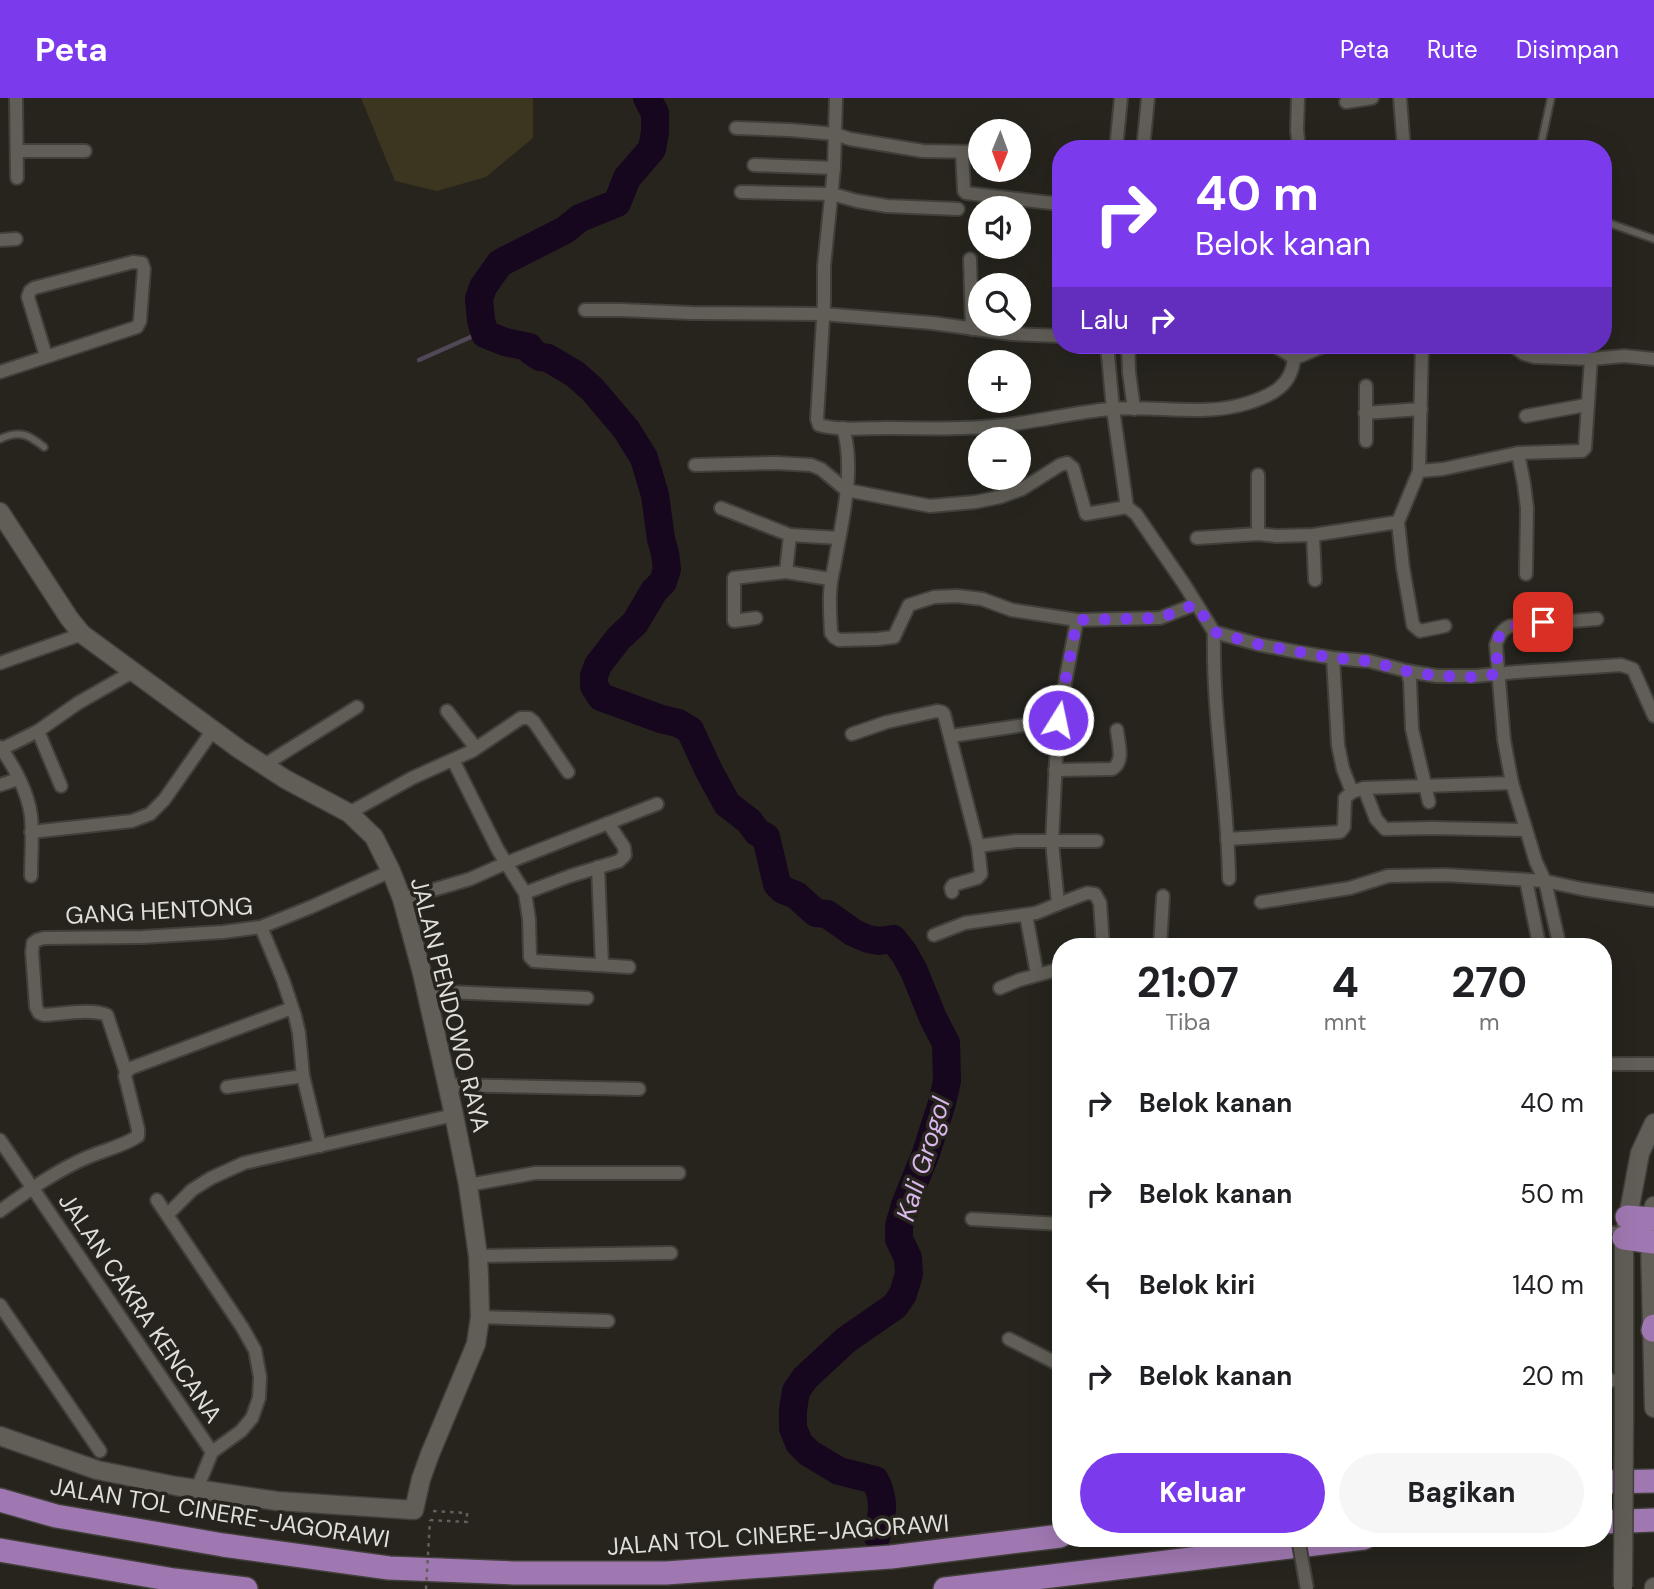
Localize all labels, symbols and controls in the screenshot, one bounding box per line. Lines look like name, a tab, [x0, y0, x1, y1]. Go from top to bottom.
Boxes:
text: Peta	[35, 28, 108, 71]
text: Peta	[1340, 34, 1389, 65]
text: Rute	[1427, 34, 1478, 65]
text: Disimpan	[1516, 34, 1619, 65]
north arrow	[968, 119, 1031, 182]
map controls	[968, 119, 1031, 490]
text: 40 m	[1195, 161, 1319, 225]
icon: right	[1080, 168, 1171, 259]
button: sound	[968, 196, 1031, 259]
text: Belok kanan	[1195, 223, 1371, 265]
button: search	[968, 273, 1031, 336]
icon: right	[1143, 301, 1181, 339]
text: Lalu	[1080, 303, 1129, 337]
button: +	[968, 350, 1031, 413]
button: −	[968, 427, 1031, 490]
pin	[1513, 592, 1573, 652]
icon: arrive	[1524, 603, 1562, 641]
position arrow	[1021, 683, 1095, 757]
street label: JALAN PENDOWO RAYA	[404, 874, 497, 1136]
street label: GANG HENTONG	[64, 890, 254, 931]
text: 21:07	[1137, 955, 1239, 1010]
text: 4	[1331, 955, 1359, 1010]
text: 270	[1451, 955, 1527, 1010]
text: Tiba	[1165, 1007, 1211, 1037]
text: mnt	[1324, 1007, 1366, 1037]
text: m	[1479, 1007, 1499, 1037]
icon: right	[1080, 1084, 1118, 1122]
text: Belok kanan	[1139, 1086, 1292, 1120]
text: 40 m	[1520, 1086, 1584, 1120]
water label: Kali Grogol	[888, 1092, 958, 1225]
icon: right	[1080, 1175, 1118, 1213]
text: Belok kanan	[1139, 1177, 1292, 1211]
text: 50 m	[1520, 1177, 1584, 1211]
street label: JALAN CAKRA KENCANA	[52, 1186, 229, 1429]
icon: left	[1080, 1266, 1118, 1304]
text: Belok kiri	[1139, 1268, 1255, 1302]
text: 140 m	[1512, 1268, 1584, 1302]
icon: right	[1080, 1357, 1118, 1395]
text: Belok kanan	[1139, 1359, 1292, 1393]
text: 20 m	[1521, 1359, 1584, 1393]
button: Keluar	[1080, 1453, 1325, 1533]
button: Bagikan	[1339, 1453, 1584, 1533]
street label: JALAN TOL CINERE-JAGORAWI	[48, 1470, 392, 1555]
street label: JALAN TOL CINERE-JAGORAWI	[606, 1507, 950, 1562]

